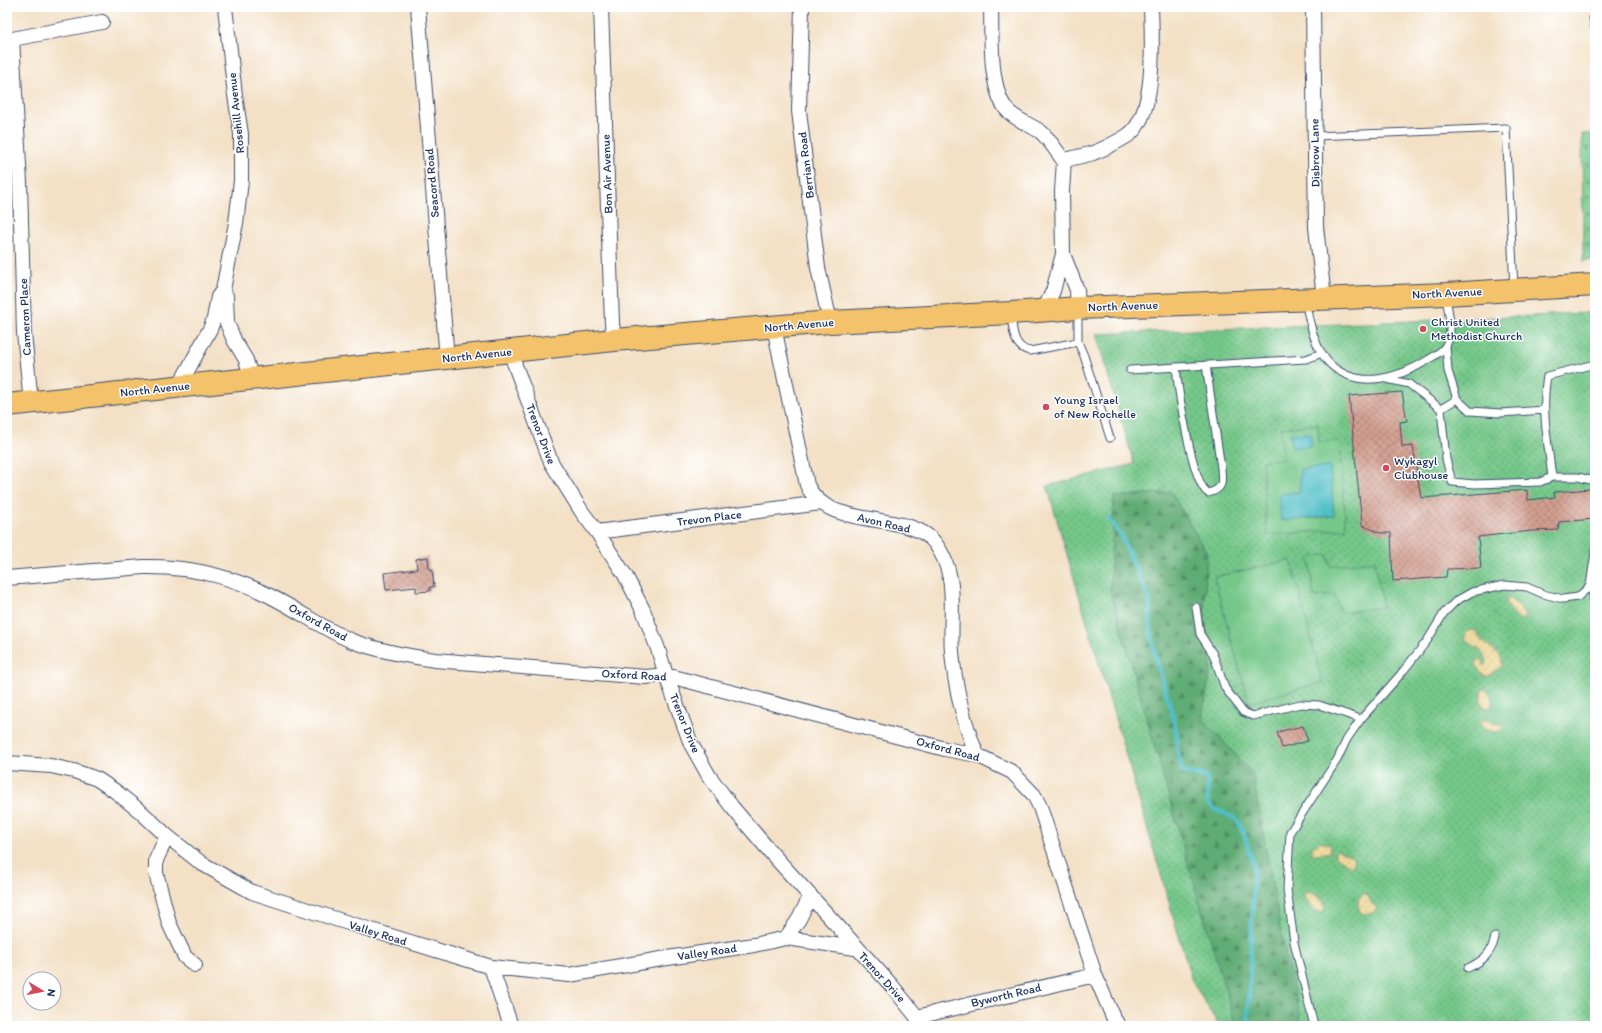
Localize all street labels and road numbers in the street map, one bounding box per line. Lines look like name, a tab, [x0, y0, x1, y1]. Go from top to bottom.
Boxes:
street label: Rosehill Avenue	[225, 72, 247, 154]
street label: Disbrow Lane	[1307, 118, 1323, 187]
street label: Berrian Road	[795, 130, 817, 199]
street label: Bon Air Avenue	[599, 134, 615, 214]
street label: Seacord Road	[422, 147, 442, 218]
street label: Cameron Place	[16, 278, 34, 356]
street label: North Avenue	[1412, 284, 1483, 302]
street label: North Avenue	[1088, 298, 1158, 314]
street label: North Avenue	[763, 315, 835, 335]
street label: North Avenue	[441, 344, 513, 366]
street label: North Avenue	[119, 378, 191, 400]
street label: Trenor Drive	[523, 402, 559, 466]
street label: Trevon Place	[676, 507, 742, 529]
street label: Avon Road	[856, 510, 912, 536]
street label: Oxford Road	[286, 600, 350, 644]
street label: Oxford Road	[601, 666, 668, 684]
street label: Trenor Drive	[667, 691, 703, 755]
street label: Oxford Road	[915, 734, 982, 764]
street label: Valley Road	[347, 918, 409, 949]
street label: Valley Road	[676, 941, 738, 963]
street label: Trenor Drive	[856, 949, 909, 1005]
street label: Byworth Road	[969, 980, 1043, 1010]

